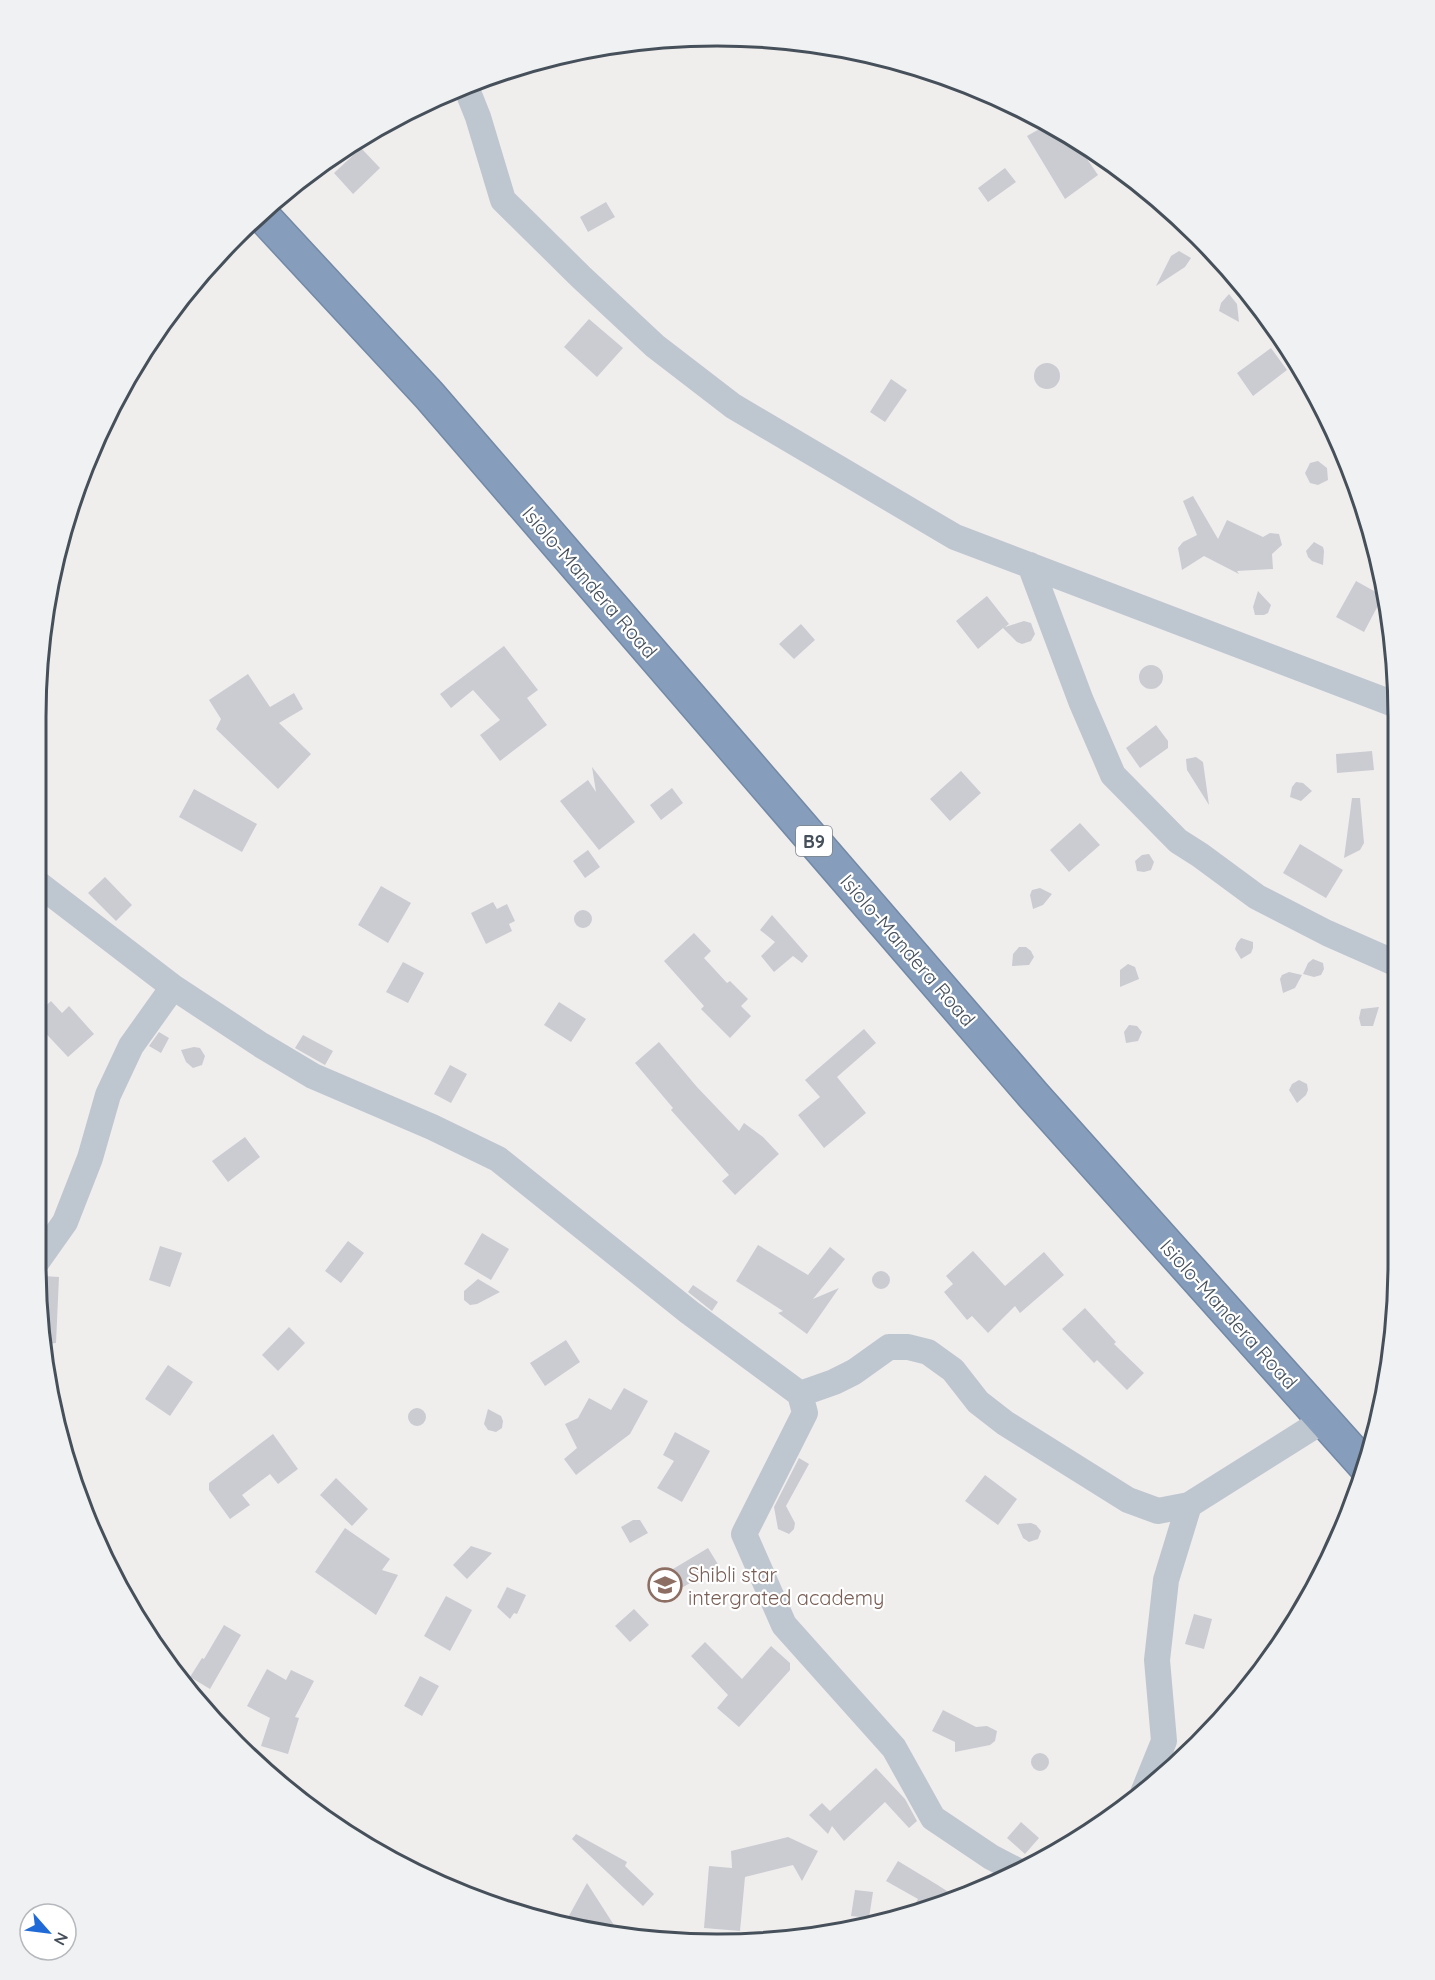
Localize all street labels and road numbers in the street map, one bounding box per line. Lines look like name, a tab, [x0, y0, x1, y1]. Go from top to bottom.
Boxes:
street label: Isiolo-Mandera Road	[517, 501, 663, 663]
road number: B9	[796, 826, 832, 856]
street label: Isiolo-Mandera Road	[835, 869, 981, 1031]
street label: Isiolo-Mandera Road	[1155, 1234, 1303, 1394]

